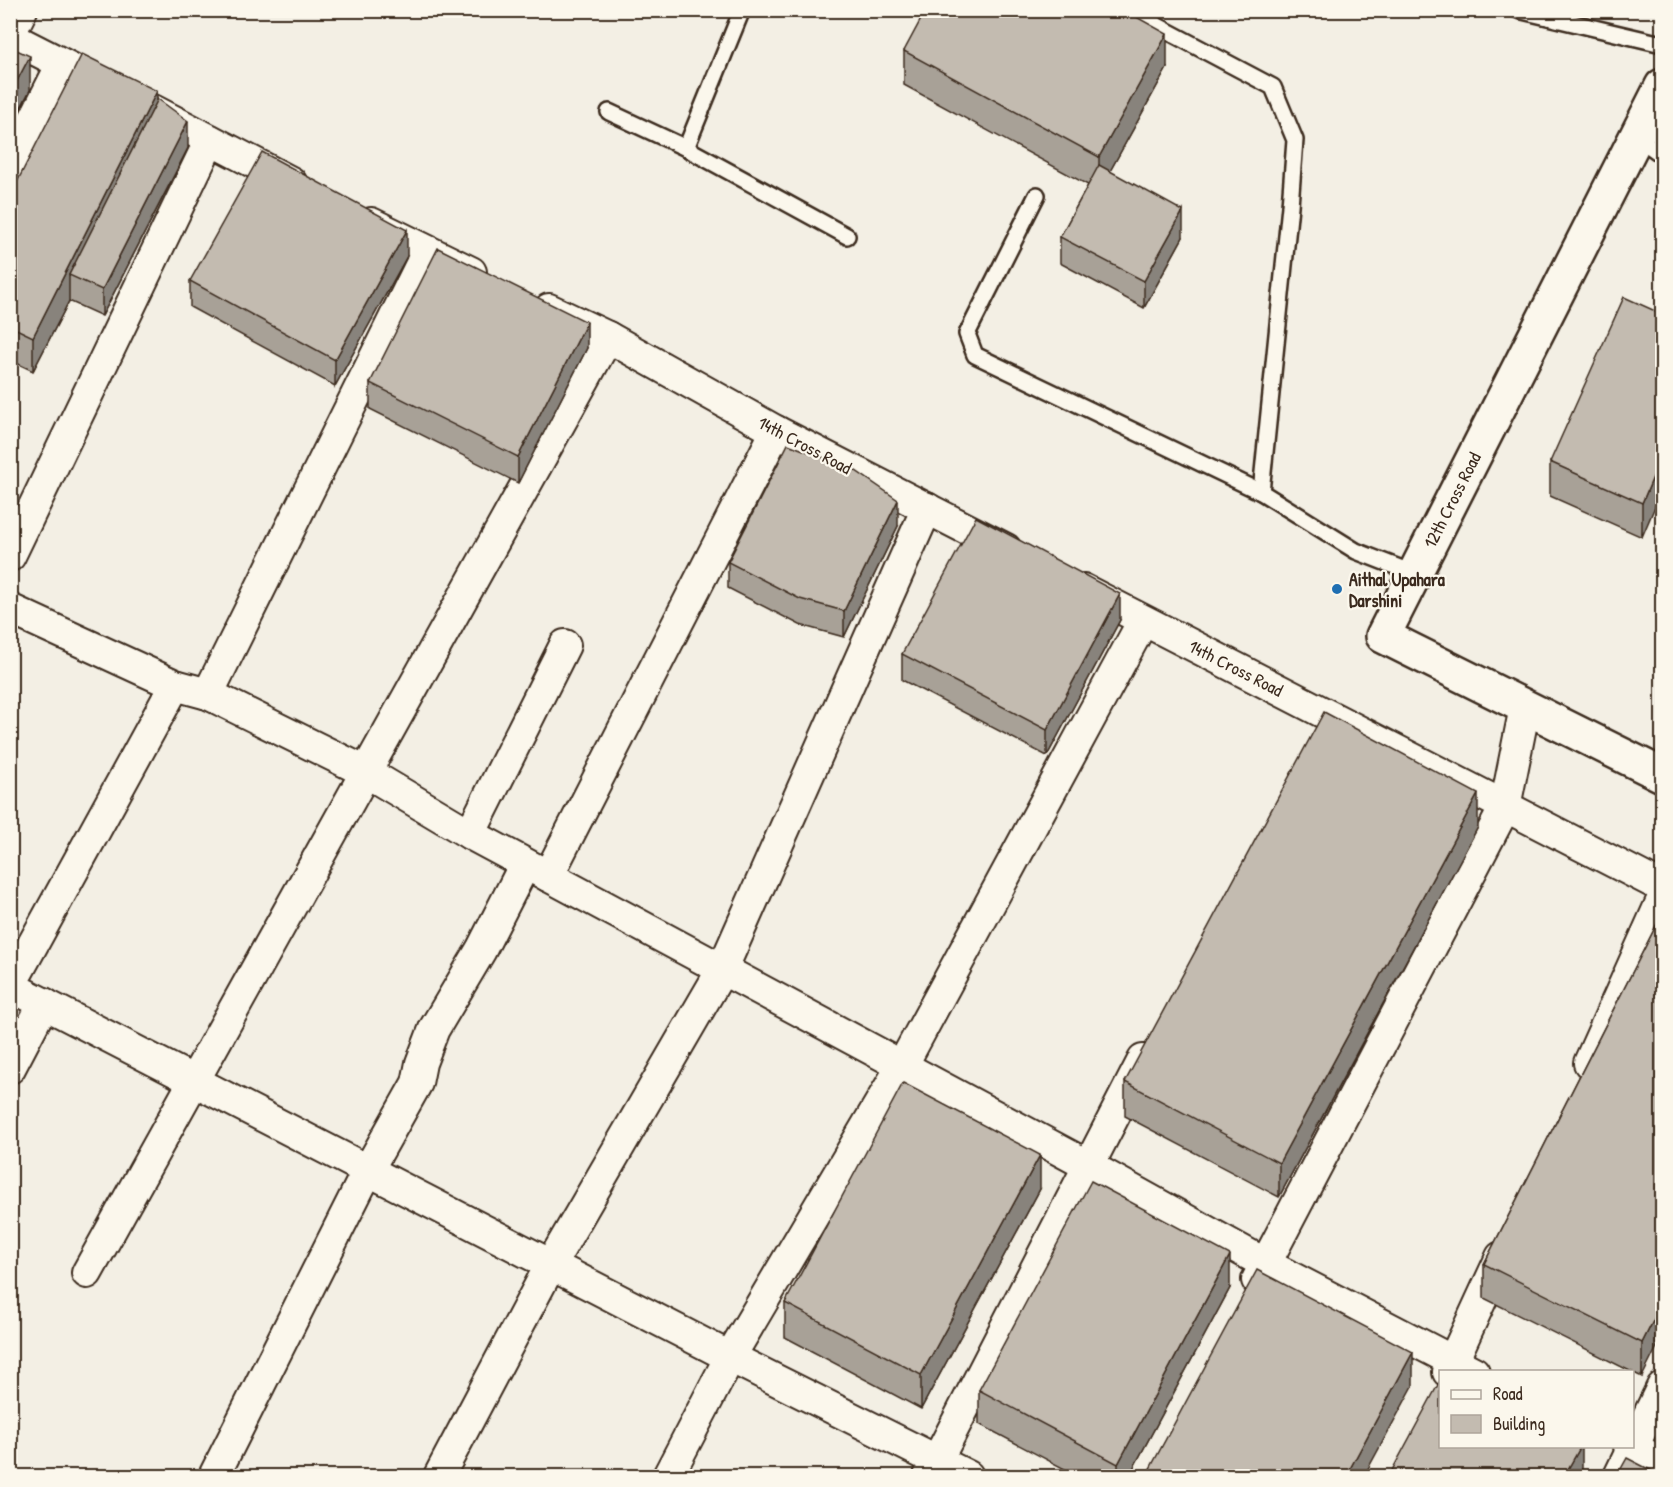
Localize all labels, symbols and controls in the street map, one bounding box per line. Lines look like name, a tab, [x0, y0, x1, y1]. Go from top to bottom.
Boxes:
street label: 14th Cross Road	[754, 410, 856, 480]
street label: 12th Cross Road	[1417, 448, 1487, 552]
place label: Aithal Upahara Darshini	[1349, 567, 1446, 613]
marker: Aithal Upahara Darshini	[1330, 582, 1344, 596]
street label: 14th Cross Road	[1185, 634, 1287, 702]
legend	[1439, 1370, 1634, 1448]
text: Road	[1493, 1381, 1523, 1406]
text: Building	[1493, 1411, 1545, 1436]

